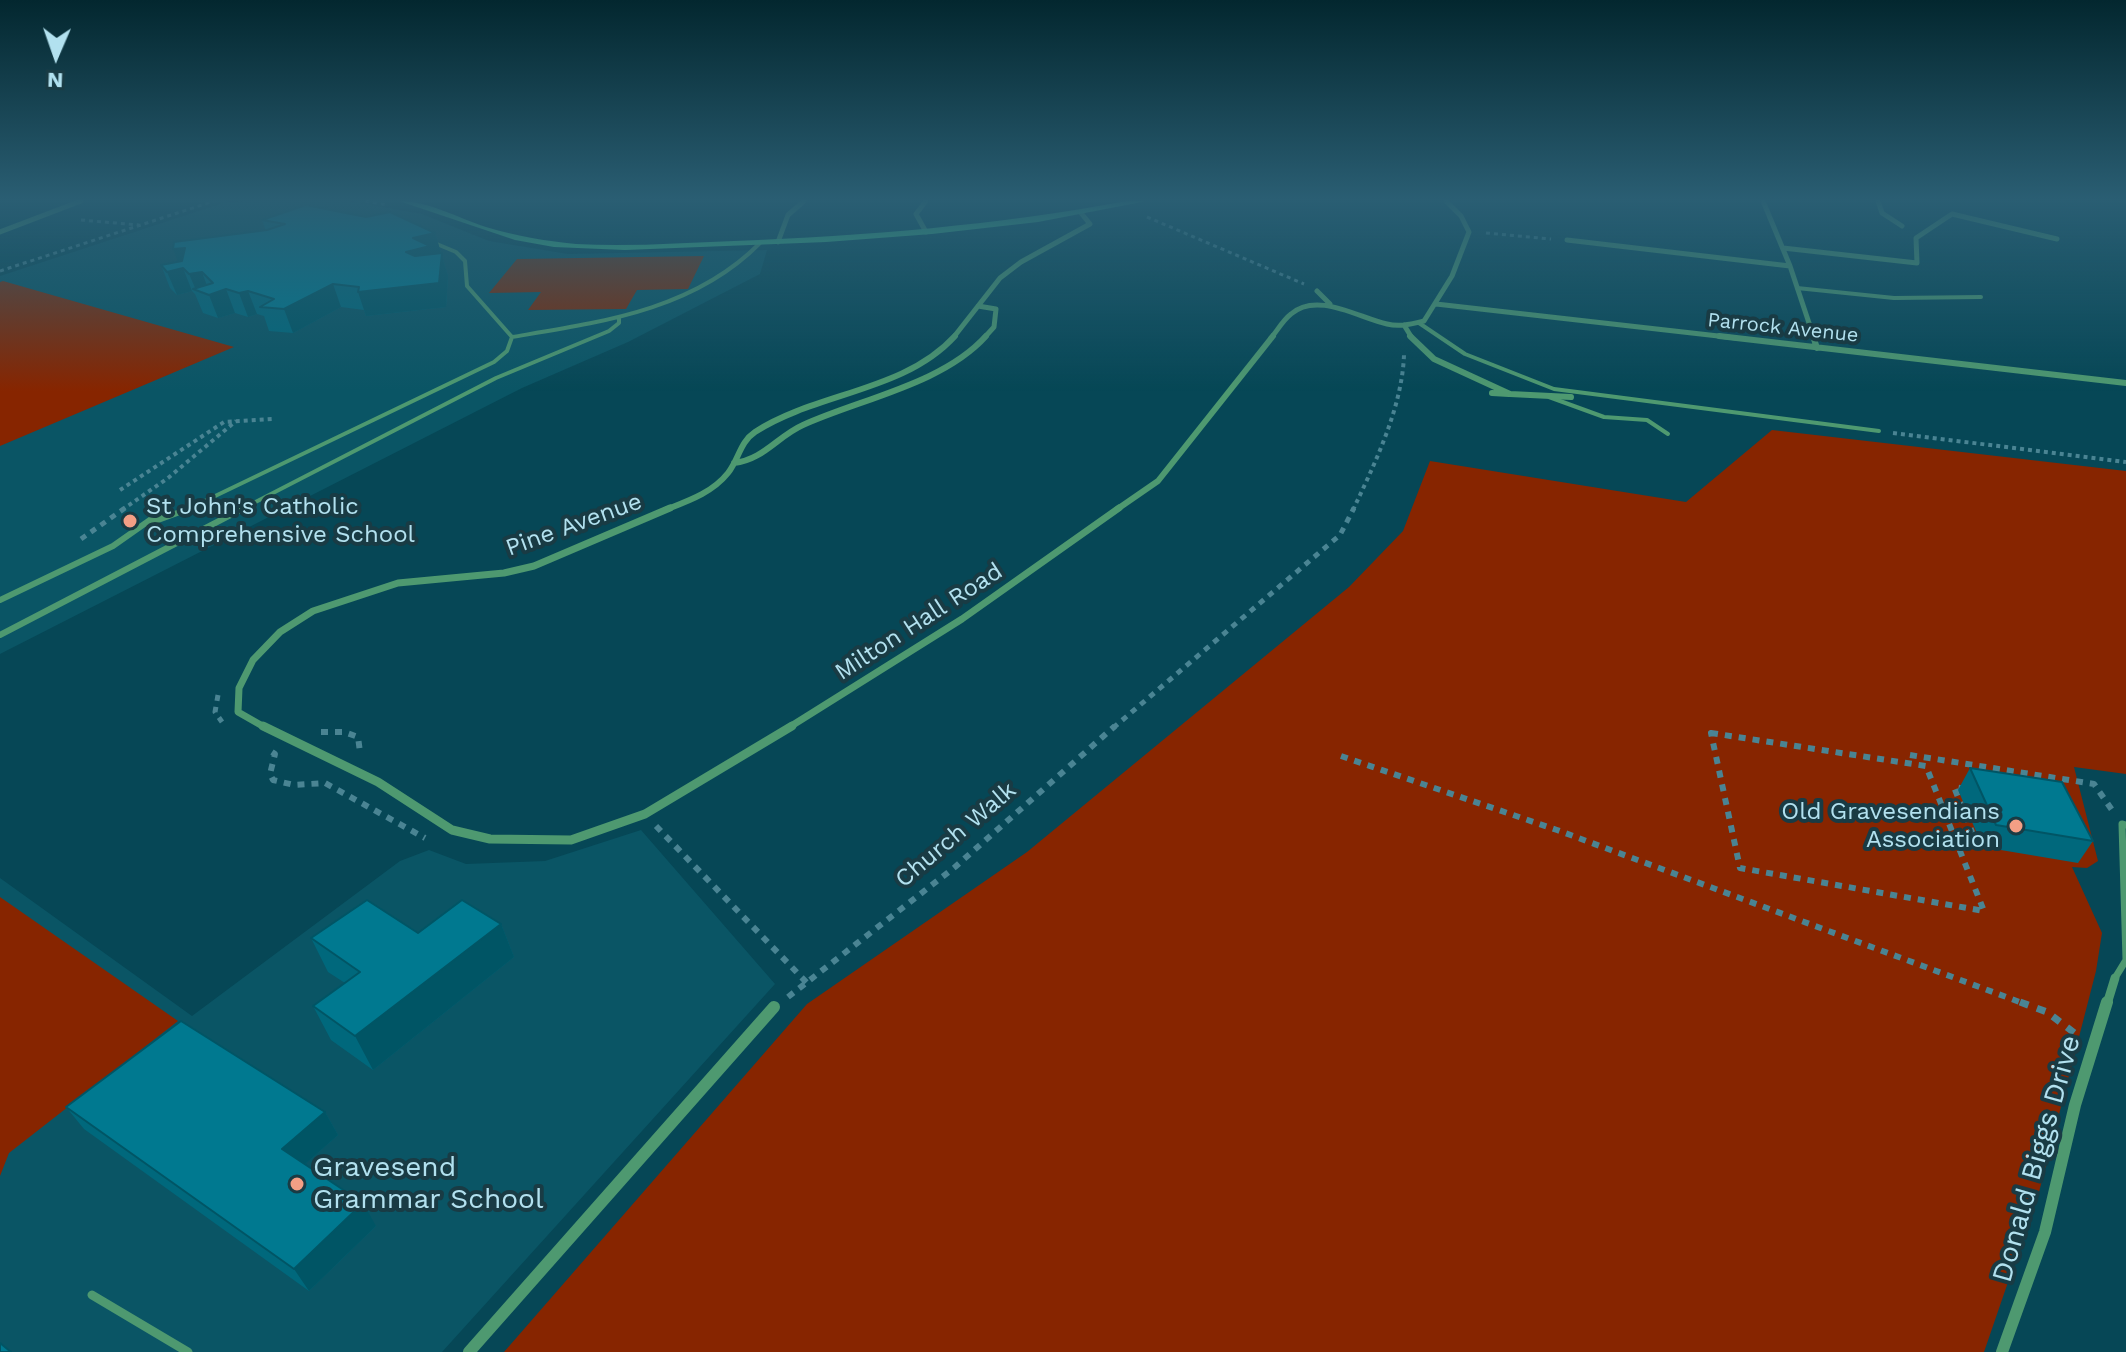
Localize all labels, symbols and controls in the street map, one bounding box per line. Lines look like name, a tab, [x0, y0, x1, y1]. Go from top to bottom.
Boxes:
north arrow	[16, 16, 96, 96]
text: N	[47, 68, 64, 93]
street label: Parrock Avenue	[1706, 308, 1860, 348]
street label: Pine Avenue	[502, 487, 646, 563]
place label: St John's Catholic Comprehensive School	[146, 493, 415, 549]
marker: St John's Catholic Comprehensive School	[121, 512, 139, 530]
street label: Milton Hall Road	[830, 557, 1008, 687]
street label: Church Walk	[890, 776, 1022, 894]
place label: Old Gravesendians Association	[1781, 798, 2000, 854]
marker: Old Gravesendians Association	[2007, 817, 2025, 835]
street label: Donald Biggs Drive	[1986, 1032, 2088, 1286]
place label: Gravesend Grammar School	[313, 1151, 543, 1217]
marker: Gravesend Grammar School	[288, 1175, 306, 1193]

